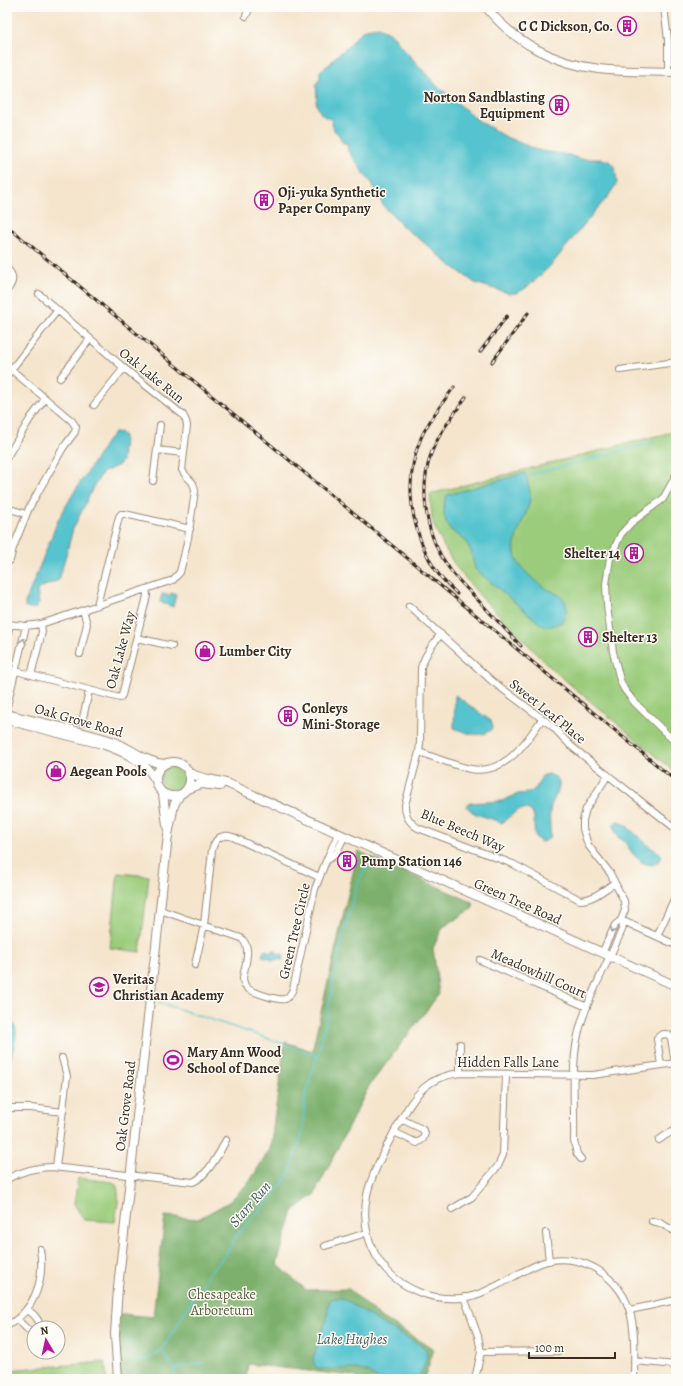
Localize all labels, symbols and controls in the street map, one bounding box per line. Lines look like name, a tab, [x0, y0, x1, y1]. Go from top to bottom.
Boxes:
building icon: C C Dickson, Co.	[616, 15, 638, 37]
place label: C C Dickson, Co.	[518, 17, 613, 36]
place label: Norton Sandblasting Equipment	[423, 88, 546, 123]
building icon: Norton Sandblasting Equipment	[548, 94, 570, 116]
place label: Oji-yuka Synthetic Paper Company	[278, 183, 385, 218]
building icon: Oji-yuka Synthetic Paper Company	[253, 189, 275, 211]
street label: Oak Lake Run	[115, 343, 188, 408]
building icon: Shelter 14	[623, 542, 645, 564]
place label: Shelter 14	[564, 544, 620, 563]
street label: Oak Lake Way	[101, 608, 140, 691]
building icon: Shelter 13	[577, 626, 599, 648]
place label: Shelter 13	[602, 628, 658, 647]
one-way arrow	[18, 638, 26, 644]
shop icon: Lumber City	[194, 640, 216, 662]
place label: Lumber City	[219, 642, 292, 661]
street label: Sweet Leaf Place	[505, 675, 590, 748]
street label: Oak Grove Road	[32, 699, 126, 742]
place label: Conleys Mini-Storage	[302, 699, 381, 734]
building icon: Conleys Mini-Storage	[277, 705, 299, 727]
shop icon: Aegean Pools	[45, 760, 67, 782]
place label: Aegean Pools	[69, 762, 147, 781]
street label: Blue Beech Way	[418, 804, 509, 857]
building icon: Pump Station 146	[336, 850, 358, 872]
place label: Pump Station 146	[361, 852, 462, 871]
street label: Green Tree Road	[471, 874, 565, 929]
street label: Green Tree Circle	[274, 881, 315, 981]
one-way arrow	[610, 926, 618, 933]
street label: Meadowhill Court	[488, 944, 590, 1003]
place label: Veritas Christian Academy	[112, 970, 224, 1005]
school or university icon: Veritas Christian Academy	[88, 976, 110, 998]
place label: Mary Ann Wood School of Dance	[187, 1043, 282, 1078]
sports icon: Mary Ann Wood School of Dance	[162, 1049, 184, 1071]
street label: Hidden Falls Lane	[457, 1053, 559, 1072]
street label: Oak Grove Road	[111, 1059, 141, 1152]
water label: Starr Run	[225, 1177, 275, 1231]
park label: Chesapeake Arboretum	[188, 1285, 256, 1320]
north arrow	[26, 1320, 66, 1360]
text: N	[39, 1323, 50, 1339]
water label: Lake Hughes	[317, 1329, 387, 1349]
scale bar	[529, 1334, 615, 1360]
text: 100 m	[535, 1340, 564, 1356]

